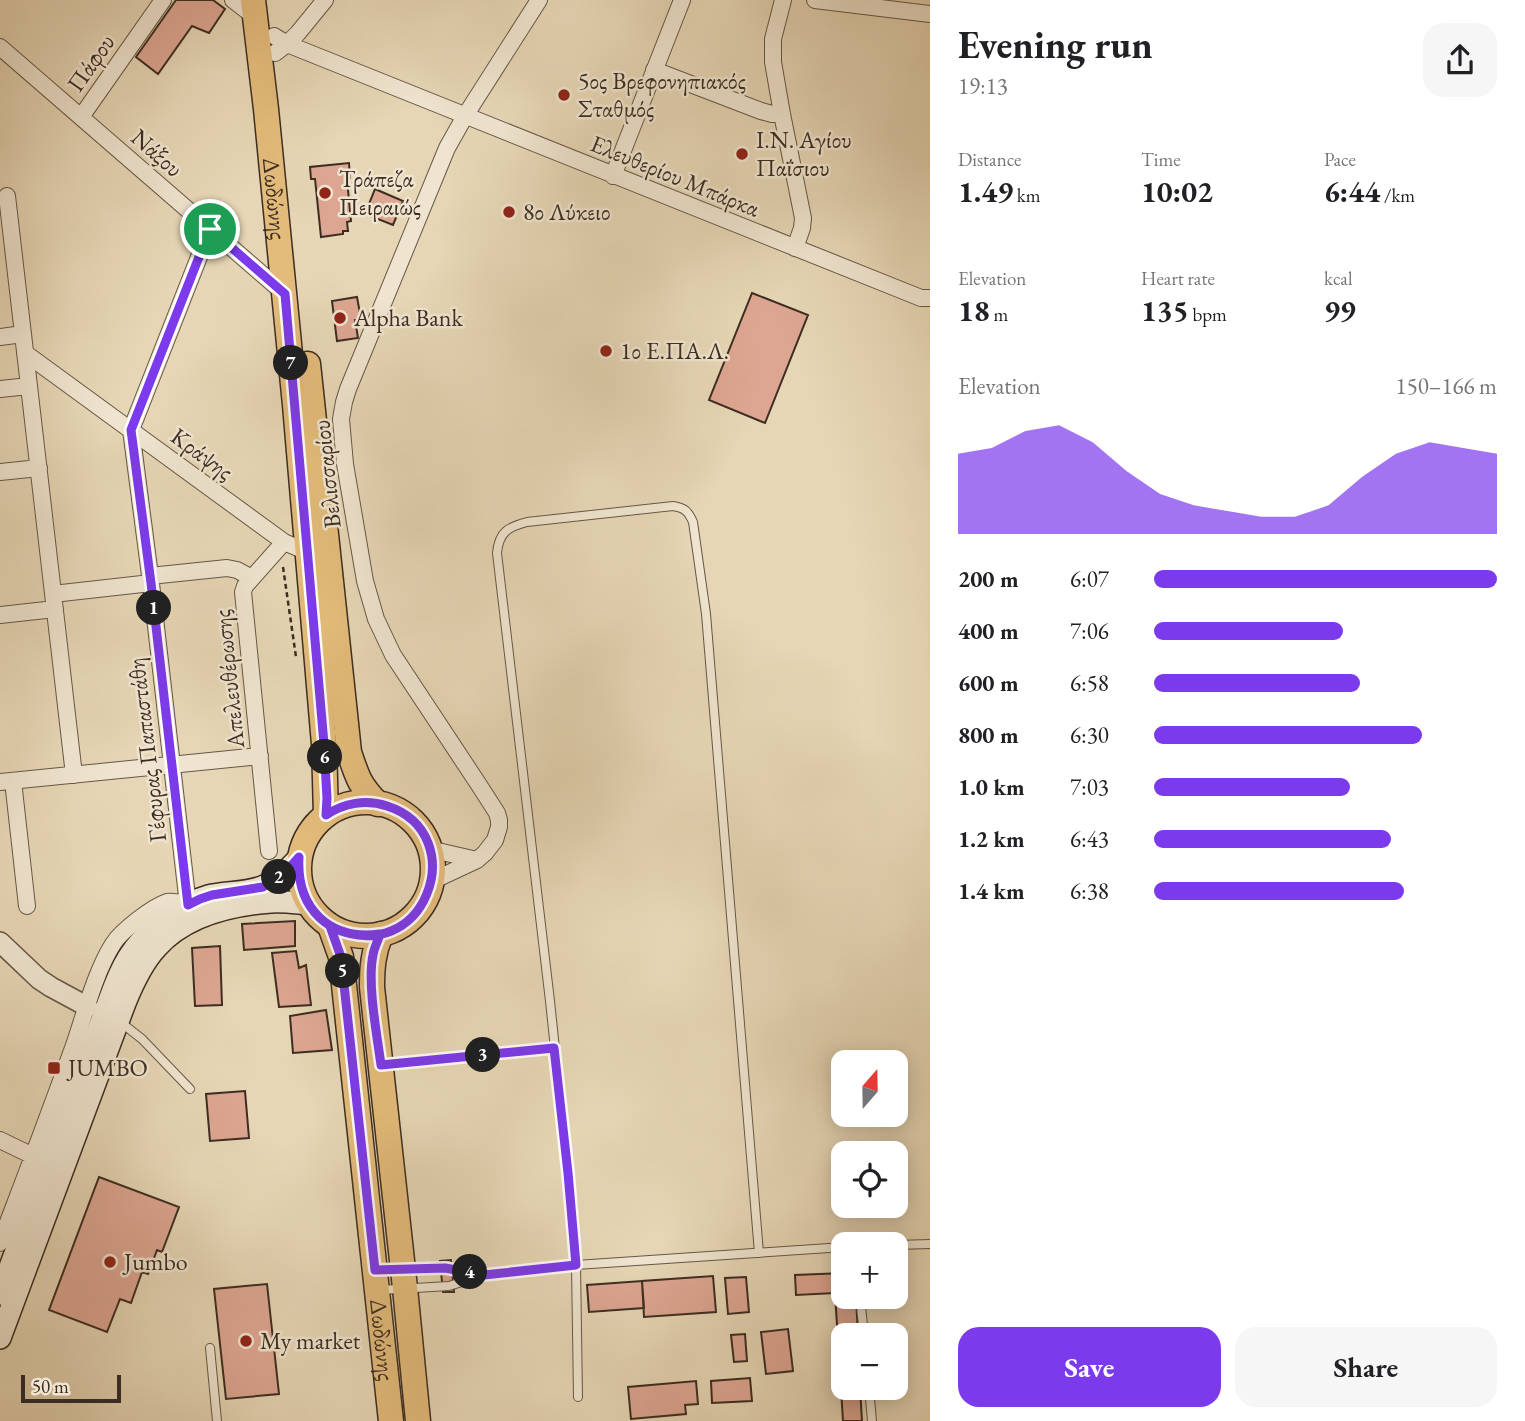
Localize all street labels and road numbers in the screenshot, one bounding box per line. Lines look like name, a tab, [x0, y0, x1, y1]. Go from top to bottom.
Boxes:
street label: Πάφου	[60, 28, 122, 98]
street label: Νάξου	[125, 122, 190, 184]
street label: Ελευθερίου Μπάρκα	[586, 128, 764, 224]
street label: Δωδώνης	[256, 156, 295, 241]
street label: Βελισσαρίου	[305, 418, 348, 530]
street label: Κράψης	[165, 420, 240, 487]
street label: Απελευθέρωσης	[206, 608, 251, 751]
street label: Γέφυρας Παπαστάθη	[120, 656, 173, 844]
street label: Δωδώνης	[363, 1297, 403, 1382]

